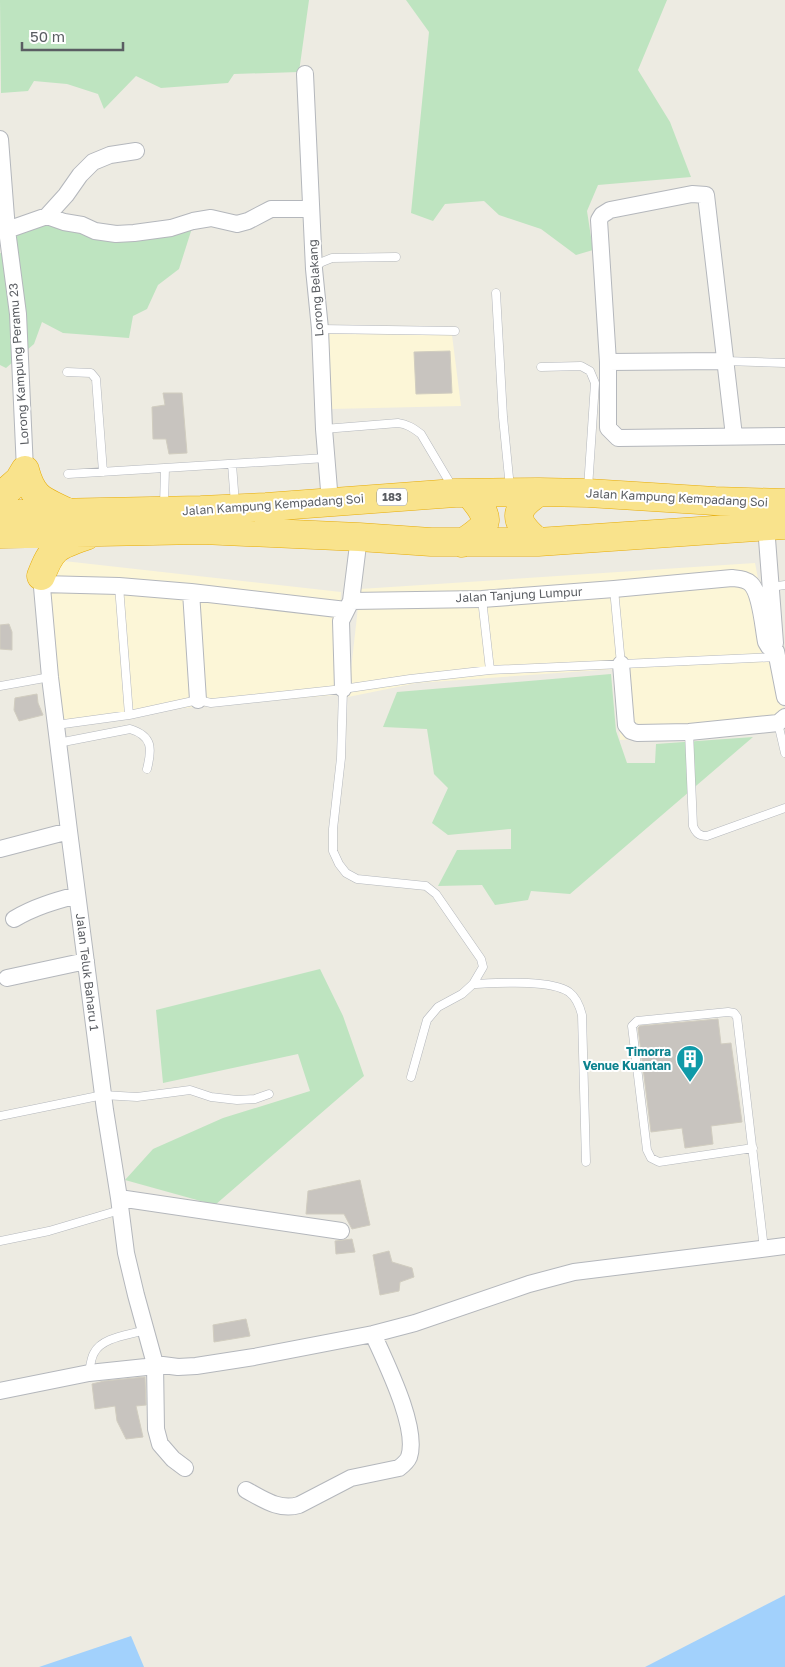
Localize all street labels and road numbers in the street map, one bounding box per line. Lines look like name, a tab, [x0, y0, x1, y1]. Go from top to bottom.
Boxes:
street label: Lorong Belakang	[305, 239, 326, 337]
street label: Lorong Kampung Peramu 23	[5, 283, 32, 446]
street label: Jalan Kampung Kempadang Soi	[586, 485, 768, 510]
road number: 183	[377, 488, 407, 506]
street label: Jalan Kampung Kempadang Soi	[182, 491, 364, 518]
street label: Jalan Tanjung Lumpur	[455, 584, 583, 605]
street label: Jalan Teluk Baharu 1	[73, 912, 102, 1032]

